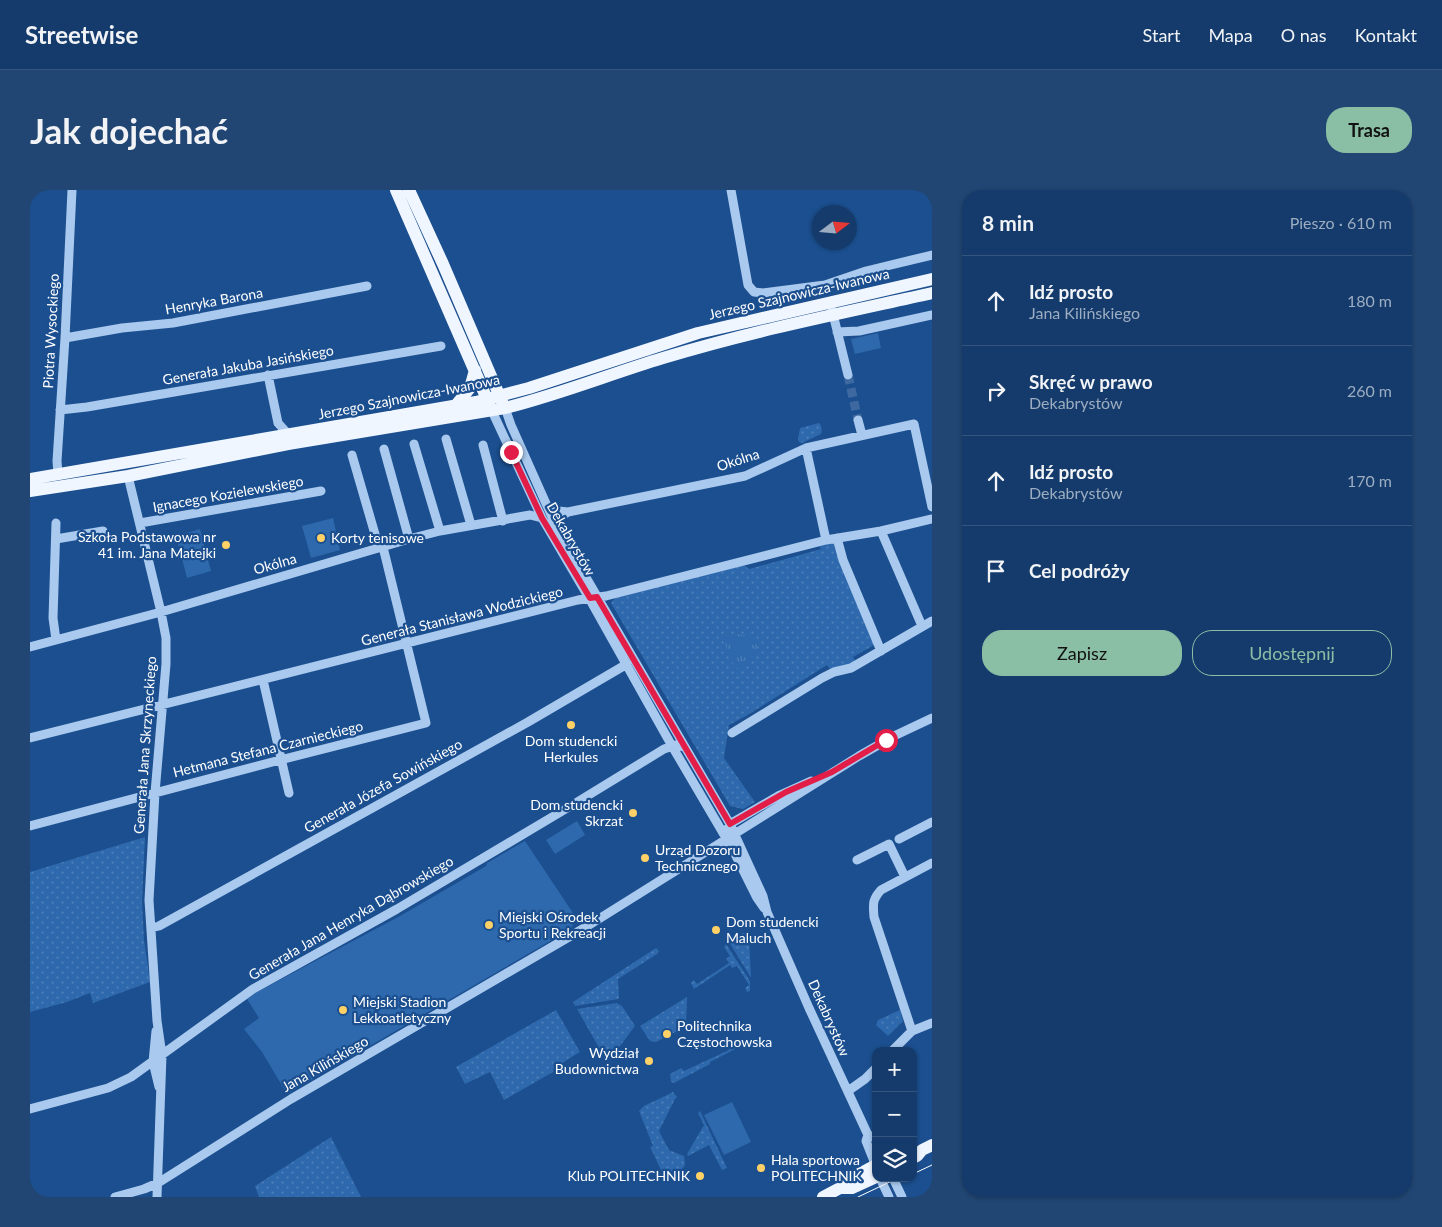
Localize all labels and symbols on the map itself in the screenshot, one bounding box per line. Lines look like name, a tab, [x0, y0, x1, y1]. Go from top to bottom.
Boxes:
north arrow	[812, 205, 857, 250]
street label: Jerzego Szajnowicza-Iwanowa	[707, 264, 891, 323]
street label: Piotra Wysockiego	[39, 273, 62, 389]
street label: Henryka Barona	[164, 284, 264, 317]
street label: Generała Jakuba Jasińskiego	[161, 341, 335, 388]
street label: Jerzego Szajnowicza-Iwanowa	[317, 371, 501, 422]
route end	[500, 441, 523, 464]
street label: Okólna	[714, 445, 761, 474]
street label: Ignacego Kozielewskiego	[151, 472, 305, 515]
street label: Dekabrystów	[544, 499, 599, 578]
place label: Szkoła Podstawowa nr 41 im. Jana Matejki	[78, 528, 216, 561]
place label: Korty tenisowe	[331, 529, 424, 546]
marker: Korty tenisowe	[315, 532, 327, 544]
marker: Szkoła Podstawowa nr 41 im. Jana Matejki	[220, 539, 232, 551]
street label: Okólna	[251, 549, 298, 578]
street label: Generała Stanisława Wodzickiego	[359, 582, 565, 649]
street label: Generała Jana Skrzyneckiego	[130, 655, 159, 834]
street label: Hetmana Stefana Czarnieckiego	[171, 717, 365, 780]
marker: Dom studencki Herkules	[565, 719, 577, 731]
route start	[875, 729, 898, 752]
place label: Dom studencki Herkules	[525, 732, 617, 765]
street label: Generała Józefa Sowińskiego	[301, 735, 465, 836]
place label: Dom studencki Skrzat	[530, 796, 623, 829]
marker: Dom studencki Skrzat	[627, 807, 639, 819]
place label: Urząd Dozoru Technicznego	[655, 841, 740, 874]
street label: Generała Jana Henryka Dąbrowskiego	[245, 852, 456, 983]
marker: Urząd Dozoru Technicznego	[639, 852, 651, 864]
place label: Miejski Ośrodek Sportu i Rekreacji	[499, 908, 606, 941]
place label: Dom studencki Maluch	[726, 913, 819, 946]
marker: Miejski Ośrodek Sportu i Rekreacji	[483, 919, 495, 931]
marker: Dom studencki Maluch	[710, 924, 722, 936]
street label: Dekabrystów	[805, 977, 854, 1059]
place label: Miejski Stadion Lekkoatletyczny	[353, 993, 452, 1026]
marker: Miejski Stadion Lekkoatletyczny	[337, 1004, 349, 1016]
place label: Politechnika Częstochowska	[677, 1017, 772, 1050]
marker: Politechnika Częstochowska	[661, 1028, 673, 1040]
street label: Jana Kilińskiego	[278, 1032, 371, 1095]
place label: Wydział Budownictwa	[555, 1044, 640, 1077]
marker: Wydział Budownictwa	[643, 1055, 655, 1067]
place label: Hala sportowa POLITECHNIK	[771, 1151, 863, 1184]
marker: Hala sportowa POLITECHNIK	[755, 1162, 767, 1174]
place label: Klub POLITECHNIK	[567, 1167, 691, 1184]
marker: Klub POLITECHNIK	[694, 1170, 706, 1182]

